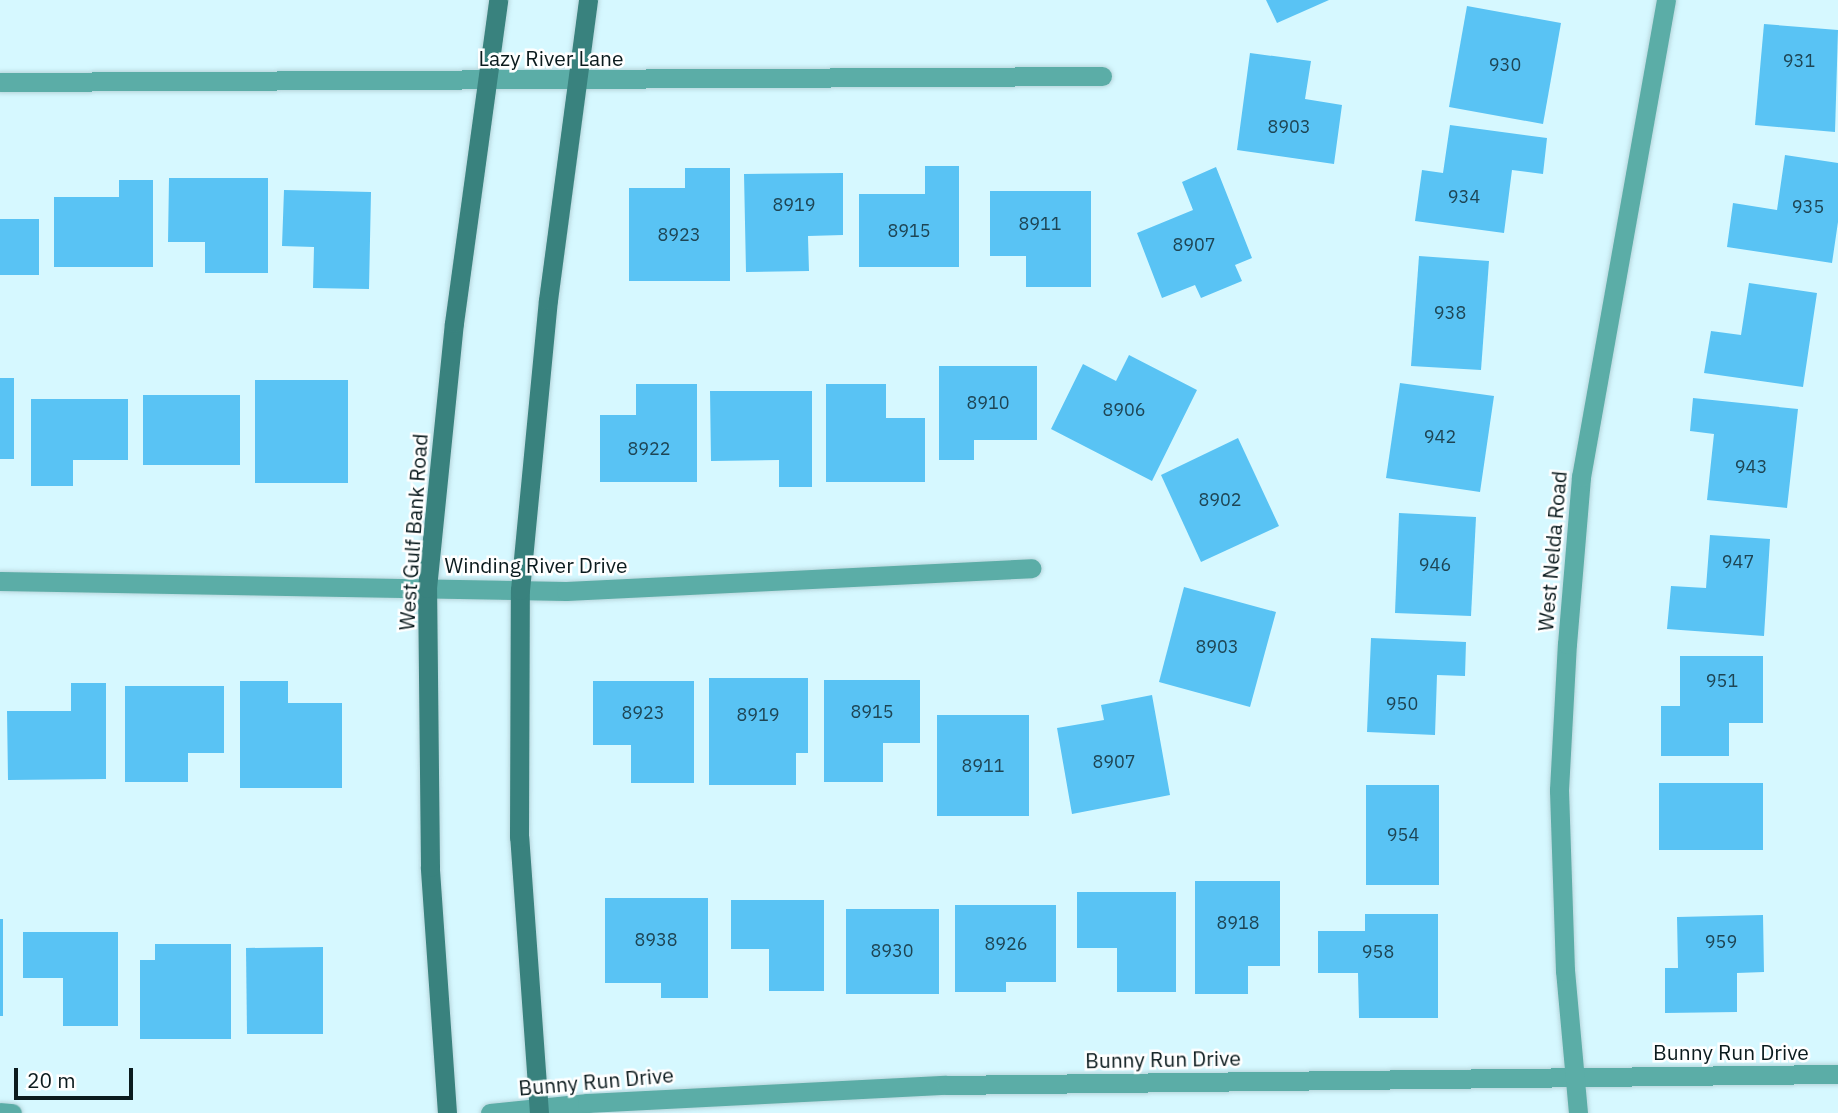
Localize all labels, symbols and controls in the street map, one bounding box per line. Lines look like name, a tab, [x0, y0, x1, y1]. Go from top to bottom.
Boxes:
street label: Lazy River Lane	[478, 45, 624, 71]
house number: 931	[1783, 50, 1815, 72]
house number: 930	[1489, 54, 1521, 76]
house number: 8903	[1267, 116, 1311, 138]
house number: 934	[1448, 186, 1480, 208]
house number: 8919	[772, 194, 816, 216]
house number: 935	[1792, 196, 1824, 218]
house number: 8911	[1018, 213, 1062, 235]
house number: 8915	[887, 220, 931, 242]
house number: 8923	[657, 224, 701, 246]
house number: 8907	[1172, 234, 1216, 256]
house number: 938	[1434, 302, 1466, 324]
house number: 8910	[966, 392, 1010, 414]
house number: 8906	[1102, 399, 1146, 421]
house number: 942	[1424, 426, 1456, 448]
street label: West Gulf Bank Road	[394, 433, 432, 631]
house number: 8922	[627, 438, 671, 460]
house number: 943	[1735, 456, 1767, 478]
street label: West Nelda Road	[1532, 470, 1572, 632]
house number: 8902	[1198, 489, 1242, 511]
house number: 947	[1722, 551, 1754, 573]
street label: Winding River Drive	[444, 552, 628, 578]
house number: 946	[1419, 554, 1451, 576]
house number: 8903	[1195, 636, 1239, 658]
house number: 951	[1706, 670, 1738, 692]
house number: 950	[1386, 693, 1418, 715]
house number: 8915	[850, 701, 894, 723]
house number: 8923	[621, 702, 665, 724]
house number: 8919	[736, 704, 780, 726]
house number: 8907	[1092, 751, 1136, 773]
house number: 8911	[961, 755, 1005, 777]
house number: 954	[1387, 824, 1419, 846]
house number: 8918	[1216, 912, 1260, 934]
house number: 8938	[634, 929, 678, 951]
house number: 959	[1705, 931, 1737, 953]
house number: 8926	[984, 933, 1028, 955]
house number: 8930	[870, 940, 914, 962]
house number: 958	[1362, 941, 1394, 963]
street label: Bunny Run Drive	[1653, 1039, 1809, 1065]
street label: Bunny Run Drive	[1085, 1045, 1241, 1073]
scale bar	[18, 1054, 136, 1098]
street label: Bunny Run Drive	[517, 1062, 675, 1100]
text: 20 m	[27, 1066, 76, 1094]

